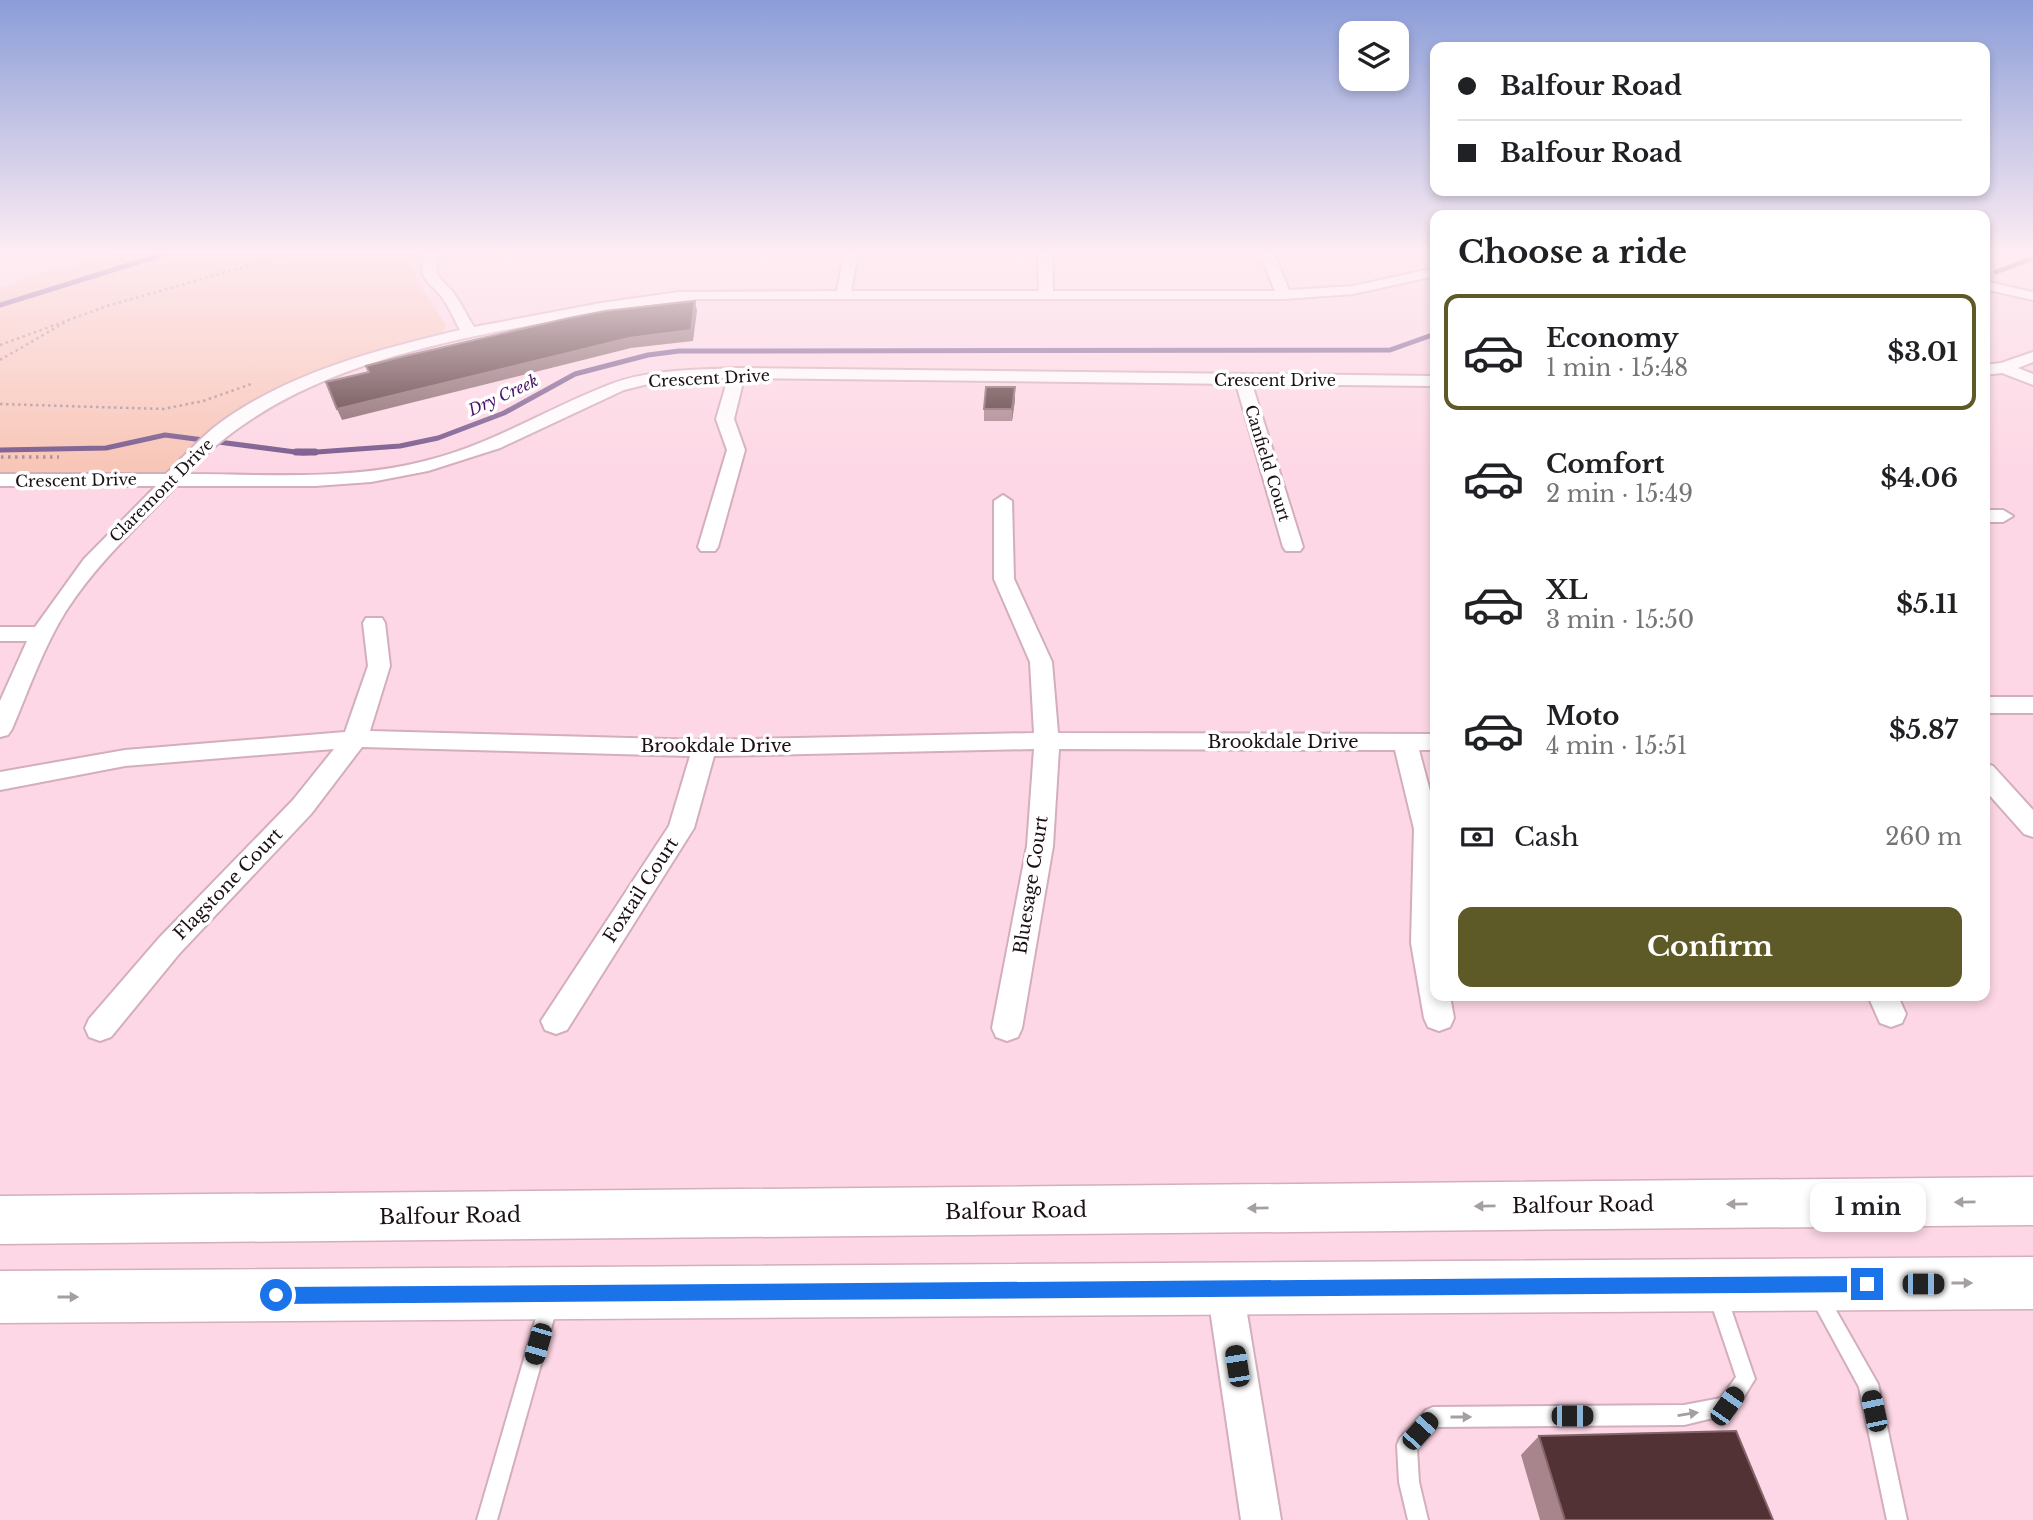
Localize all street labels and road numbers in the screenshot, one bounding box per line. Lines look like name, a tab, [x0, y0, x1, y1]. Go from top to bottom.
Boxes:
street label: Crescent Drive	[648, 365, 770, 391]
street label: Crescent Drive	[1214, 370, 1336, 390]
street label: Canfield Court	[1241, 402, 1295, 524]
street label: Claremont Drive	[105, 434, 217, 546]
street label: Crescent Drive	[15, 469, 137, 491]
street label: Brookdale Drive	[1207, 731, 1359, 753]
street label: Brookdale Drive	[640, 735, 792, 757]
street label: Bluesage Court	[1009, 814, 1053, 956]
street label: Flagstone Court	[169, 823, 287, 944]
street label: Foxtail Court	[599, 833, 683, 947]
street label: Balfour Road	[1512, 1191, 1654, 1219]
street label: Balfour Road	[945, 1197, 1087, 1225]
street label: Balfour Road	[379, 1202, 521, 1230]

